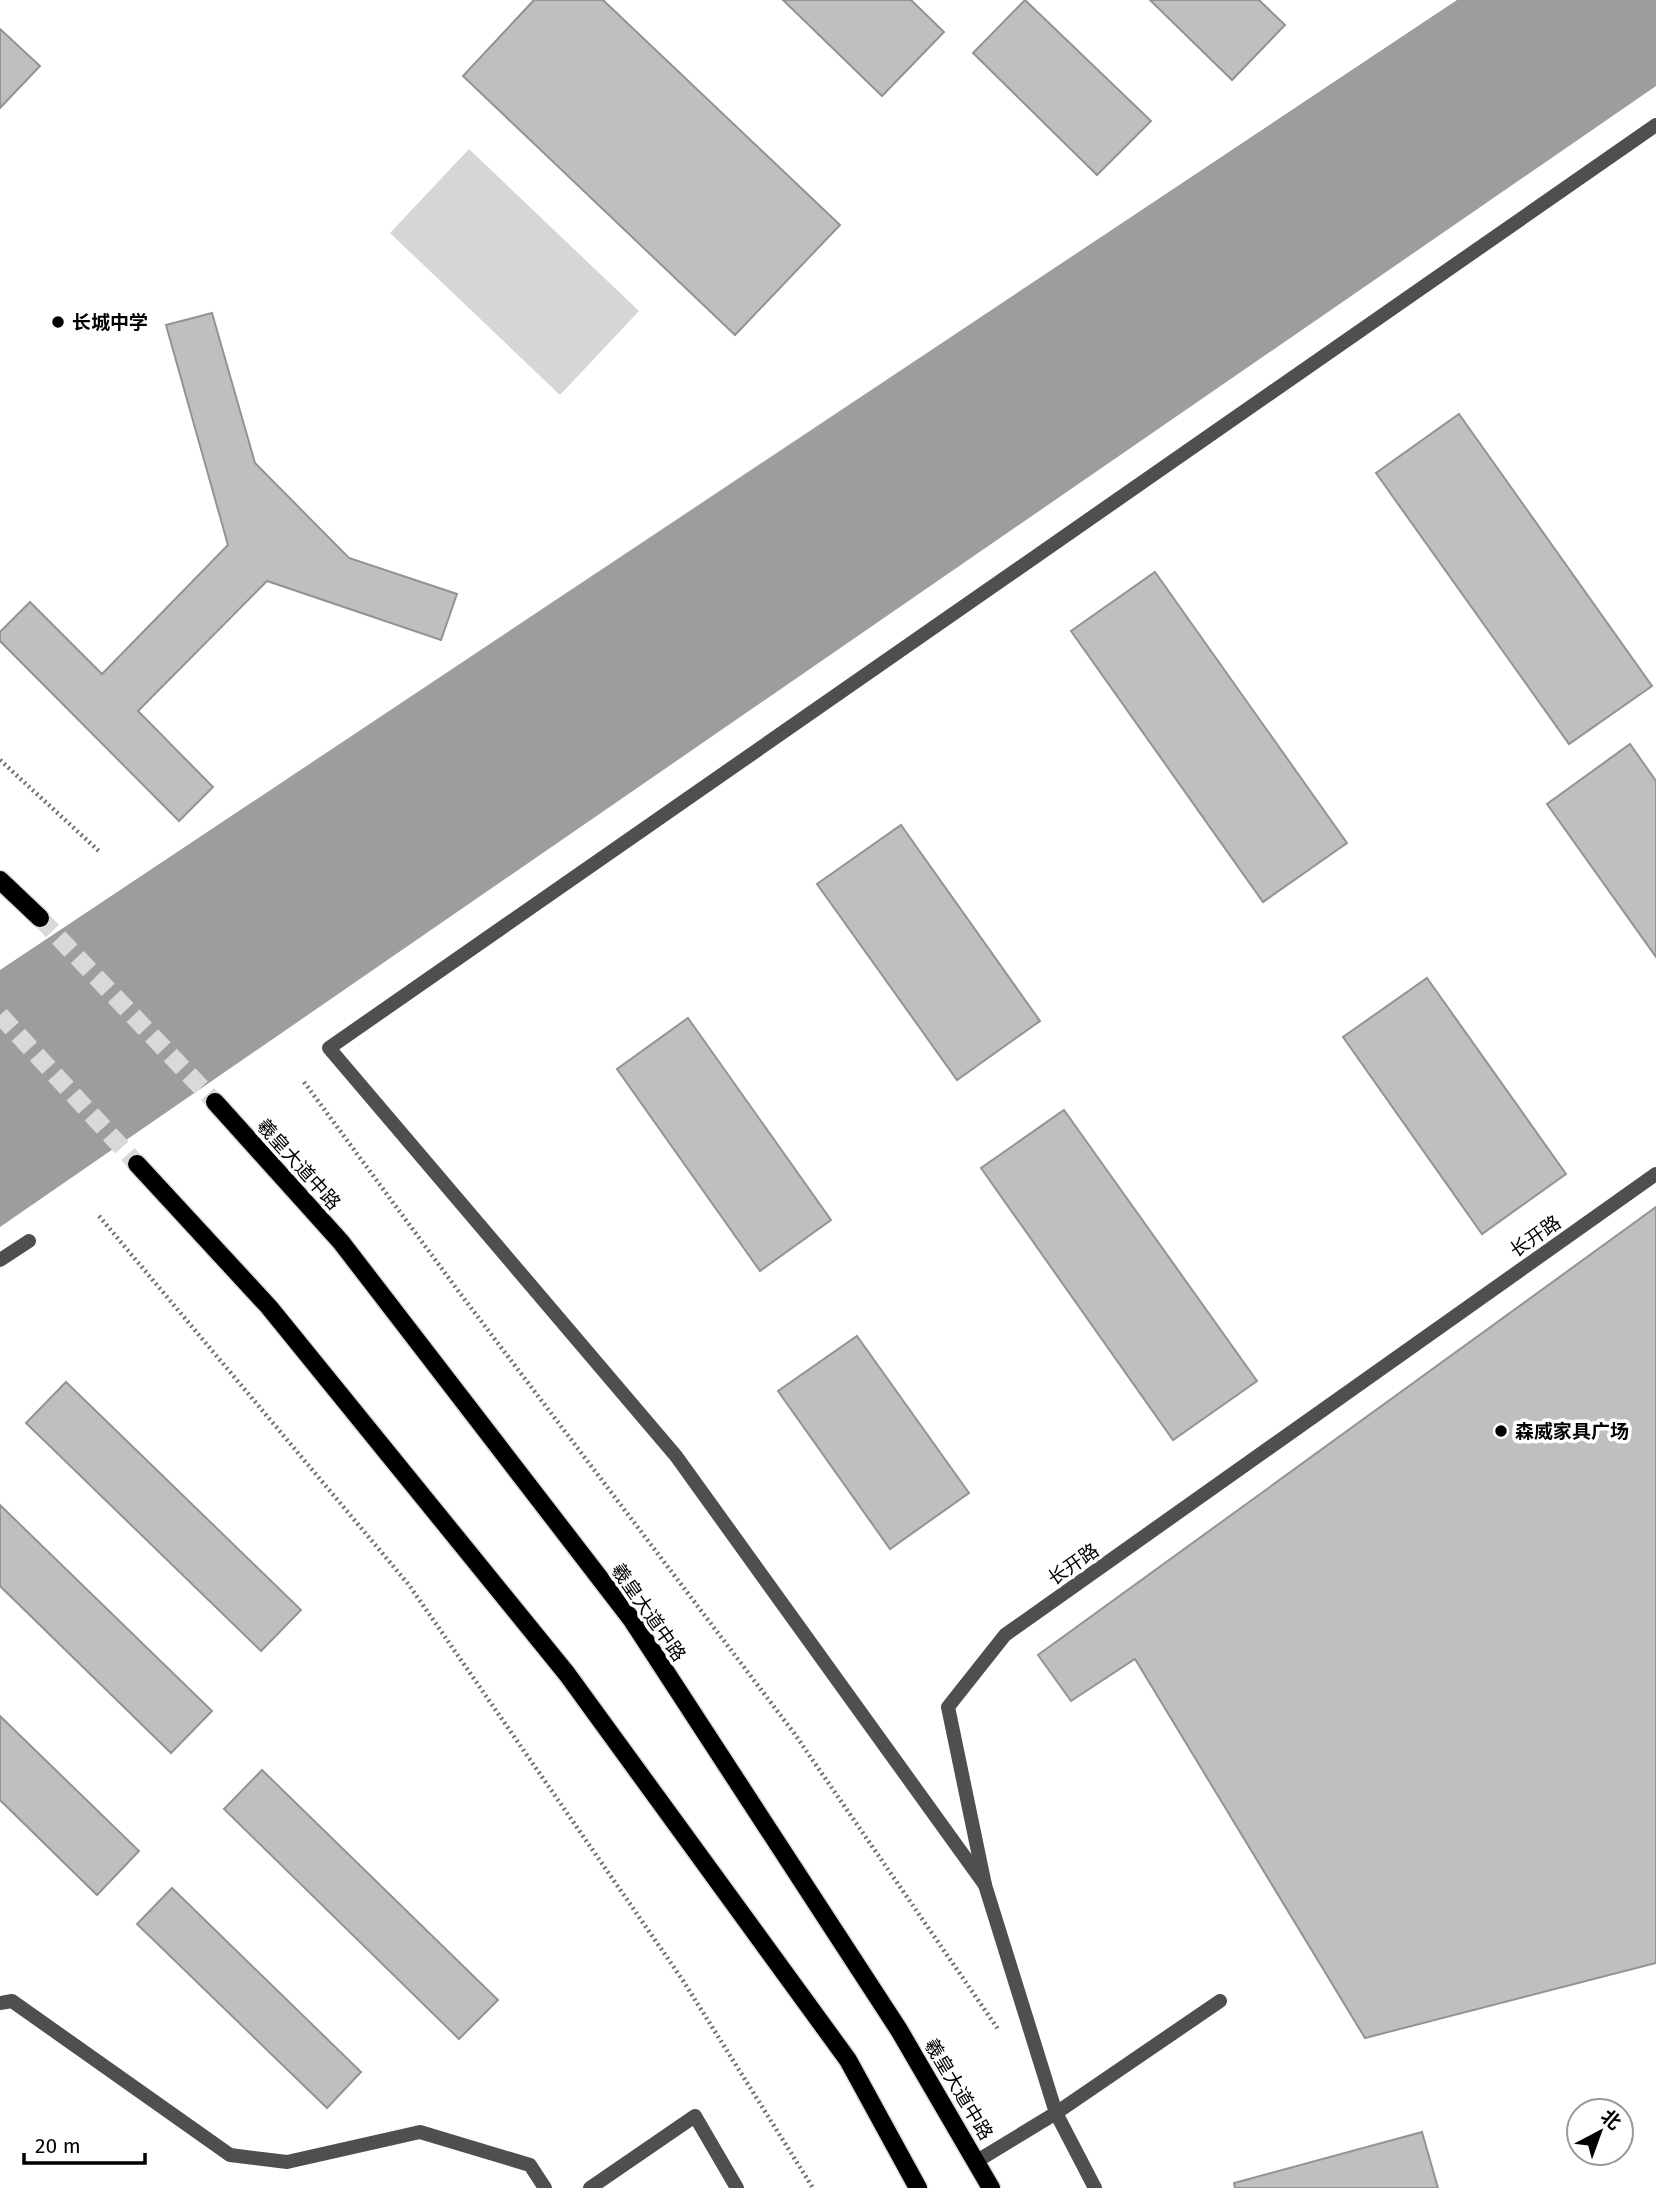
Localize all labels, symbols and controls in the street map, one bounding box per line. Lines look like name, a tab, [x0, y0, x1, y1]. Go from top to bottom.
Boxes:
place label: 长城中学	[72, 311, 148, 334]
marker: 长城中学	[50, 314, 66, 330]
street label: 羲皇大道中路	[252, 1114, 345, 1214]
street label: 长开路	[1505, 1211, 1565, 1262]
place label: 森威家具广场	[1515, 1420, 1629, 1443]
marker: 森威家具广场	[1493, 1423, 1509, 1439]
street label: 长开路	[1043, 1539, 1103, 1590]
street label: 羲皇大道中路	[606, 1559, 691, 1666]
street label: 羲皇大道中路	[919, 2034, 998, 2144]
north arrow	[1565, 2097, 1635, 2167]
text: 北	[1596, 2105, 1626, 2134]
scale bar	[24, 2122, 145, 2166]
text: 20 m	[35, 2133, 81, 2159]

